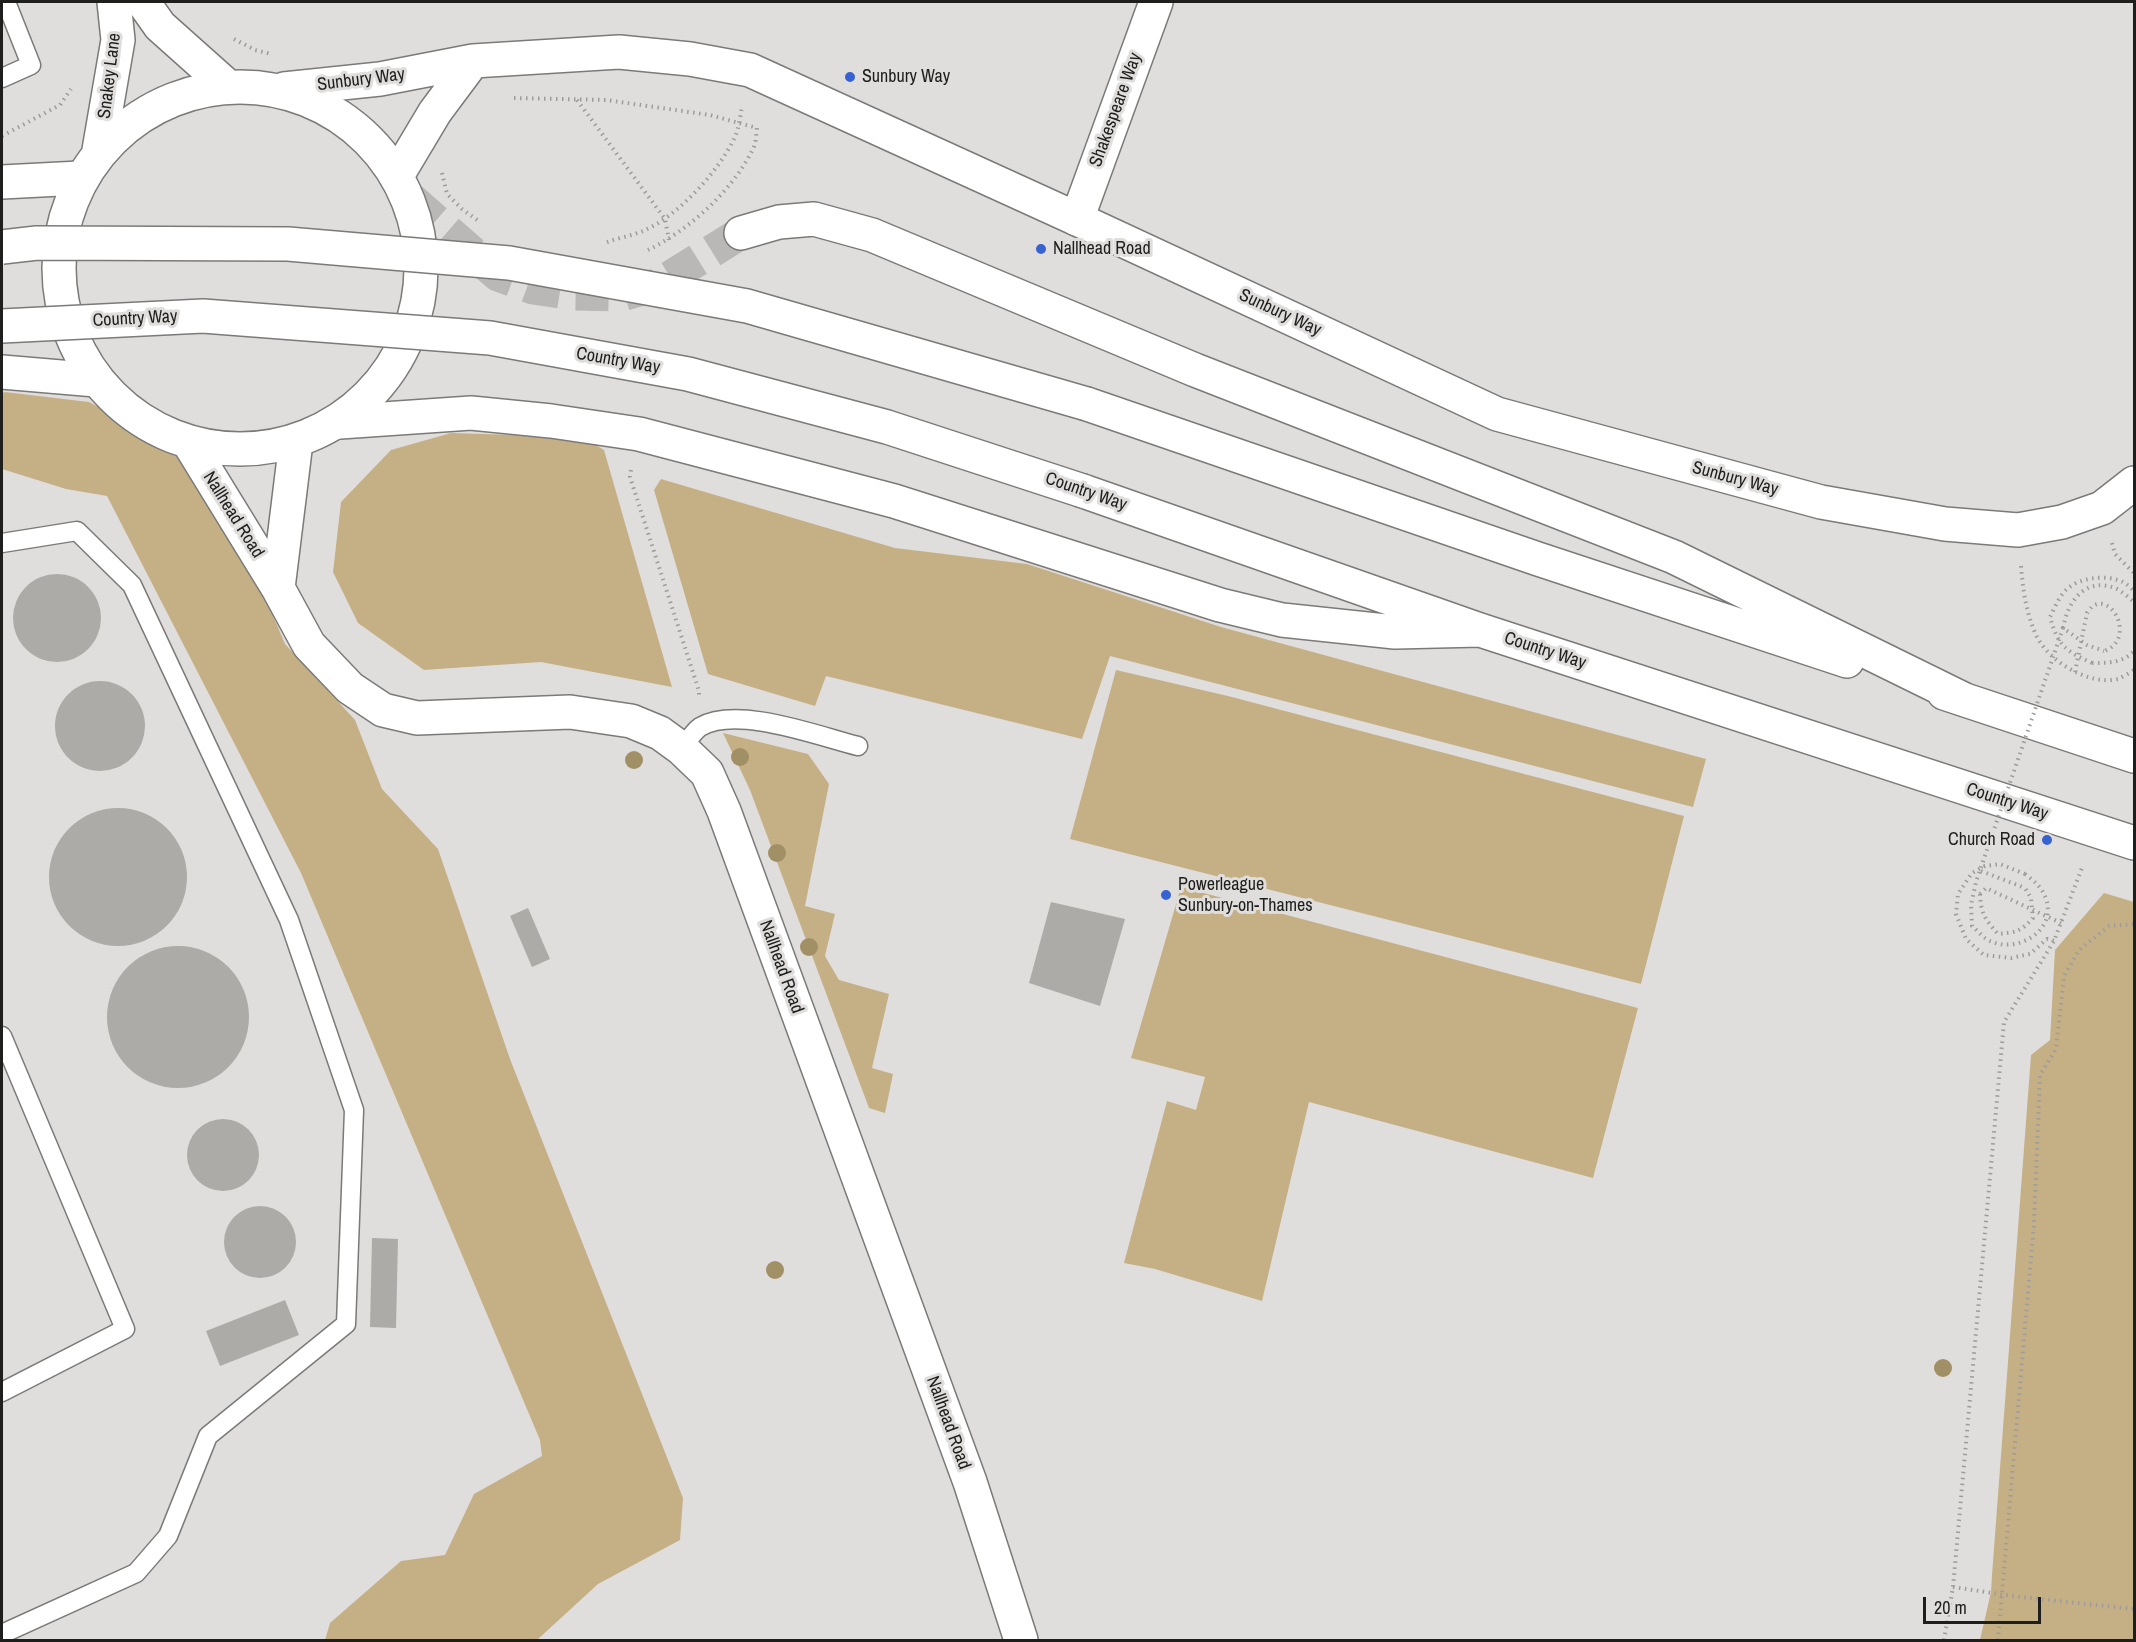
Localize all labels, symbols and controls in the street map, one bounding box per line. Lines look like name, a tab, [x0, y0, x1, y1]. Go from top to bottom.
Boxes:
street label: Snakey Lane	[94, 32, 126, 120]
street label: Shakespeare Way	[1085, 50, 1147, 170]
street label: Sunbury Way	[316, 64, 406, 96]
place label: Sunbury Way	[862, 66, 950, 88]
marker: Sunbury Way	[843, 70, 857, 84]
place label: Nallhead Road	[1053, 238, 1151, 260]
marker: Nallhead Road	[1034, 242, 1048, 256]
street label: Sunbury Way	[1236, 285, 1324, 341]
street label: Country Way	[92, 306, 178, 332]
street label: Country Way	[574, 343, 662, 379]
street label: Sunbury Way	[1690, 457, 1780, 501]
street label: Nallhead Road	[198, 468, 268, 562]
street label: Country Way	[1042, 468, 1130, 516]
street label: Country Way	[1501, 628, 1589, 674]
street label: Country Way	[1963, 779, 2051, 825]
place label: Church Road	[1948, 829, 2035, 851]
marker: Church Road	[2040, 833, 2054, 847]
place label: Powerleague Sunbury-on-Thames	[1178, 874, 1313, 916]
marker: Powerleague Sunbury-on-Thames	[1159, 888, 1173, 902]
street label: Nallhead Road	[754, 917, 808, 1017]
street label: Nallhead Road	[921, 1373, 975, 1473]
scale bar	[1926, 1585, 2044, 1623]
text: 20 m	[1934, 1595, 1967, 1620]

